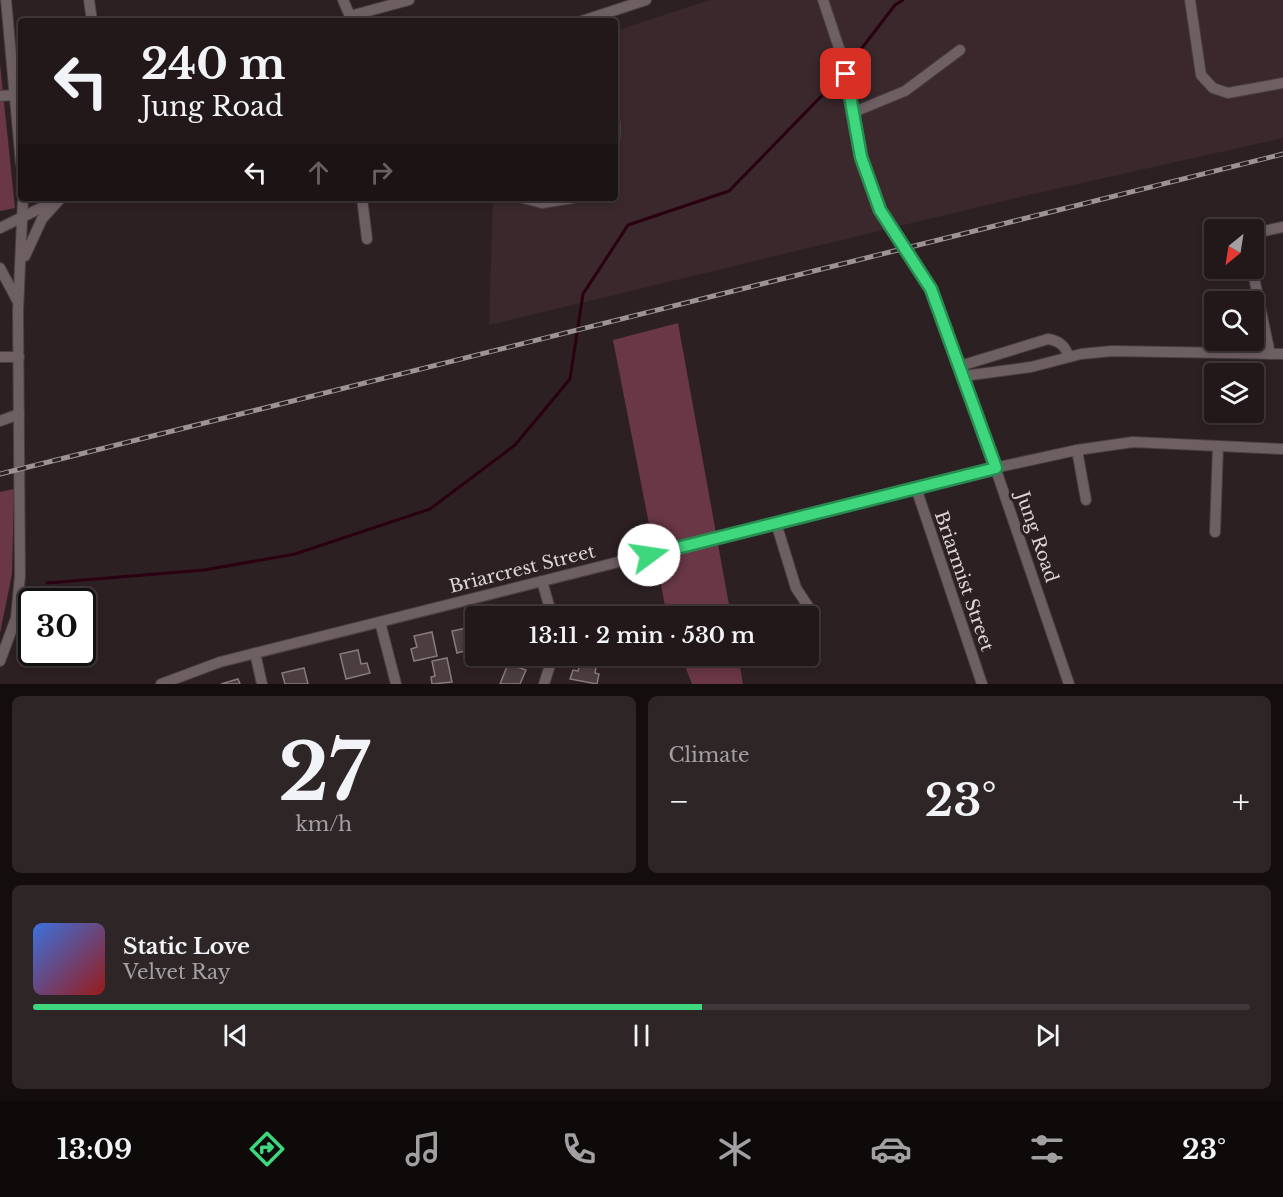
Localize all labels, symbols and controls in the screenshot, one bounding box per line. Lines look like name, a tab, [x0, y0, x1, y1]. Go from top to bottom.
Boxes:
text: 240 m	[141, 38, 286, 90]
icon: left	[42, 42, 120, 120]
pin	[820, 48, 871, 99]
icon: arrive	[829, 57, 862, 90]
text: Jung Road	[141, 90, 283, 123]
icon: left	[239, 156, 272, 189]
icon: ahead	[302, 156, 335, 189]
icon: right	[365, 156, 398, 189]
north arrow	[1204, 219, 1264, 279]
map controls	[1204, 219, 1264, 423]
button: search	[1204, 291, 1264, 351]
button: layers	[1204, 363, 1264, 423]
street label: Jung Road	[1011, 487, 1063, 585]
street label: Briarmist Street	[930, 508, 998, 654]
position arrow	[617, 523, 681, 587]
street label: Briarcrest Street	[447, 540, 597, 598]
speed limit sign: 30	[18, 588, 96, 666]
text: 13:11 · 2 min · 530 m	[529, 622, 755, 649]
text: 27	[278, 724, 369, 821]
text: Climate	[669, 743, 749, 767]
text: 23°	[924, 772, 997, 828]
text: −	[669, 781, 689, 822]
text: +	[1232, 781, 1250, 822]
text: km/h	[295, 812, 352, 836]
text: Static Love	[123, 933, 250, 960]
text: Velvet Ray	[123, 960, 231, 984]
icon: previous	[219, 1019, 252, 1052]
icon: pause	[625, 1019, 658, 1052]
icon: next	[1031, 1019, 1064, 1052]
icon: directions	[246, 1128, 288, 1170]
icon: music	[402, 1128, 444, 1170]
icon: phone	[558, 1128, 600, 1170]
icon: climate	[714, 1128, 756, 1170]
icon: car	[870, 1128, 912, 1170]
icon: filters	[1026, 1128, 1068, 1170]
text: 13:09	[57, 1133, 132, 1166]
text: 23°	[1182, 1133, 1226, 1166]

